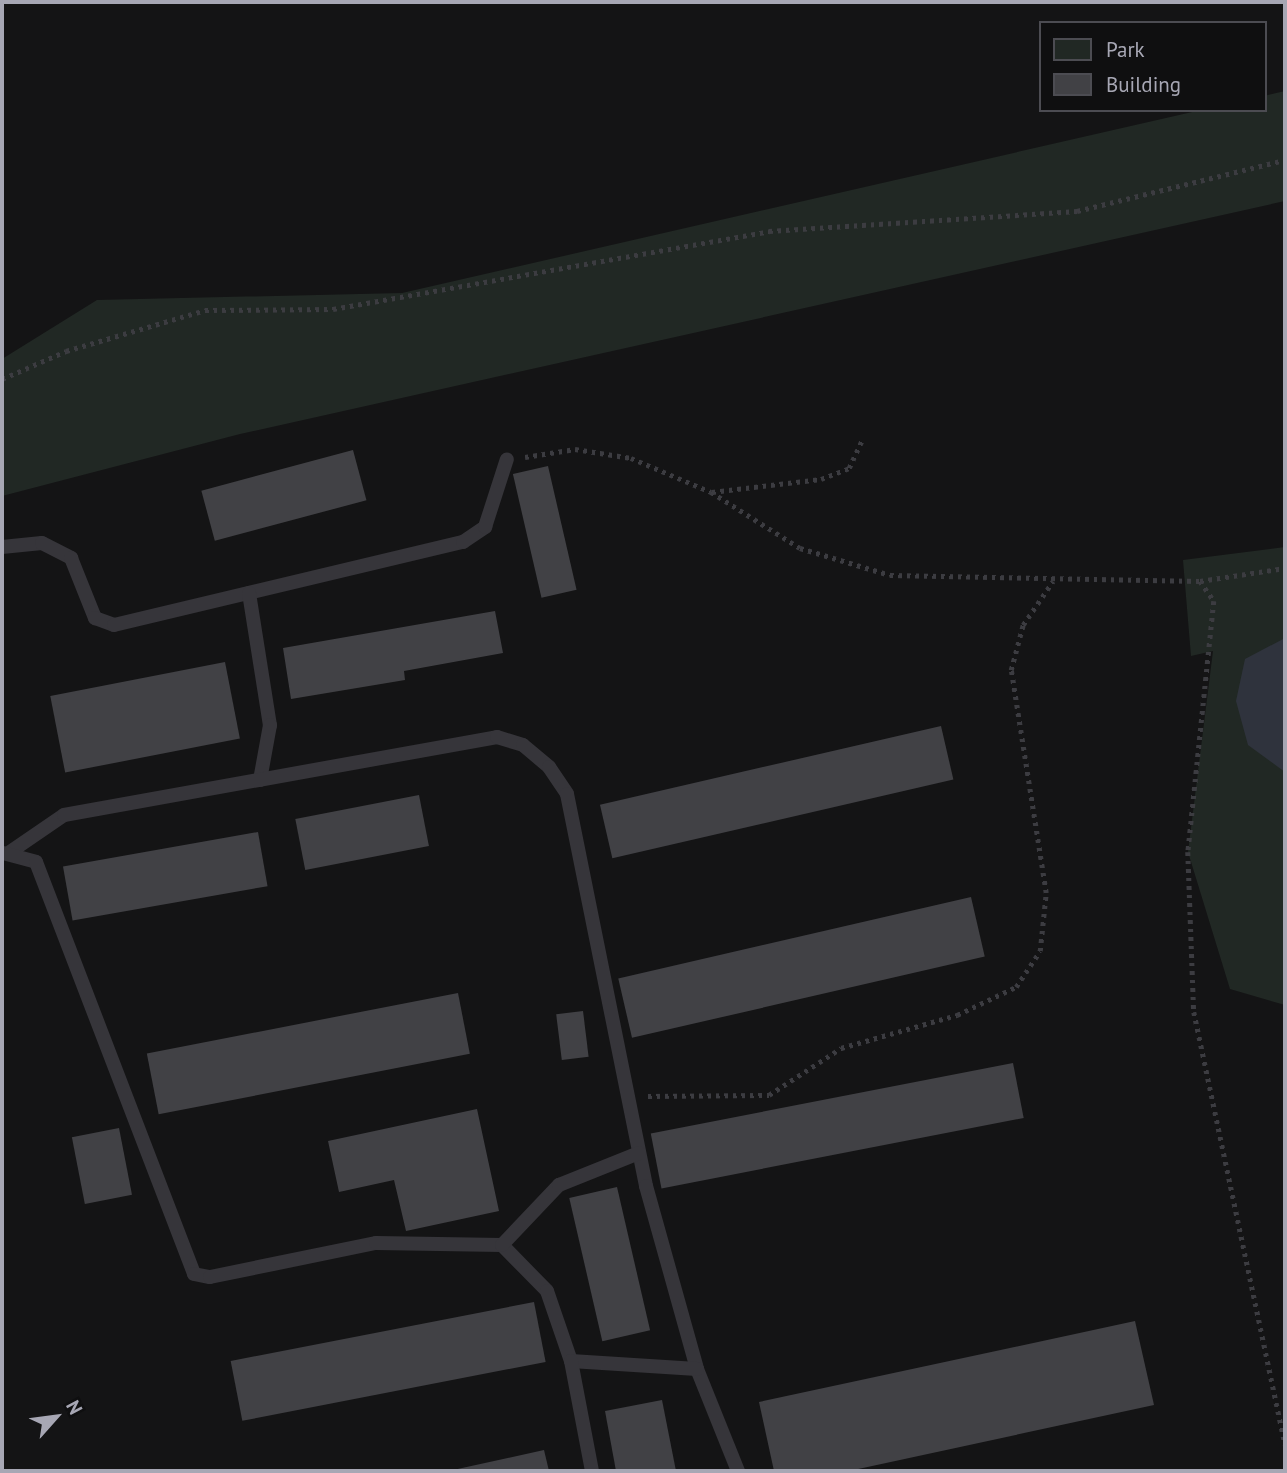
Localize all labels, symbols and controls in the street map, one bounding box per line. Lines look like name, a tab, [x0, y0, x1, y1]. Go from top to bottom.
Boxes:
legend	[1038, 21, 1266, 112]
text: Park	[1106, 36, 1145, 63]
text: Building	[1106, 71, 1181, 98]
north arrow	[21, 1382, 91, 1452]
text: N	[61, 1396, 88, 1418]

